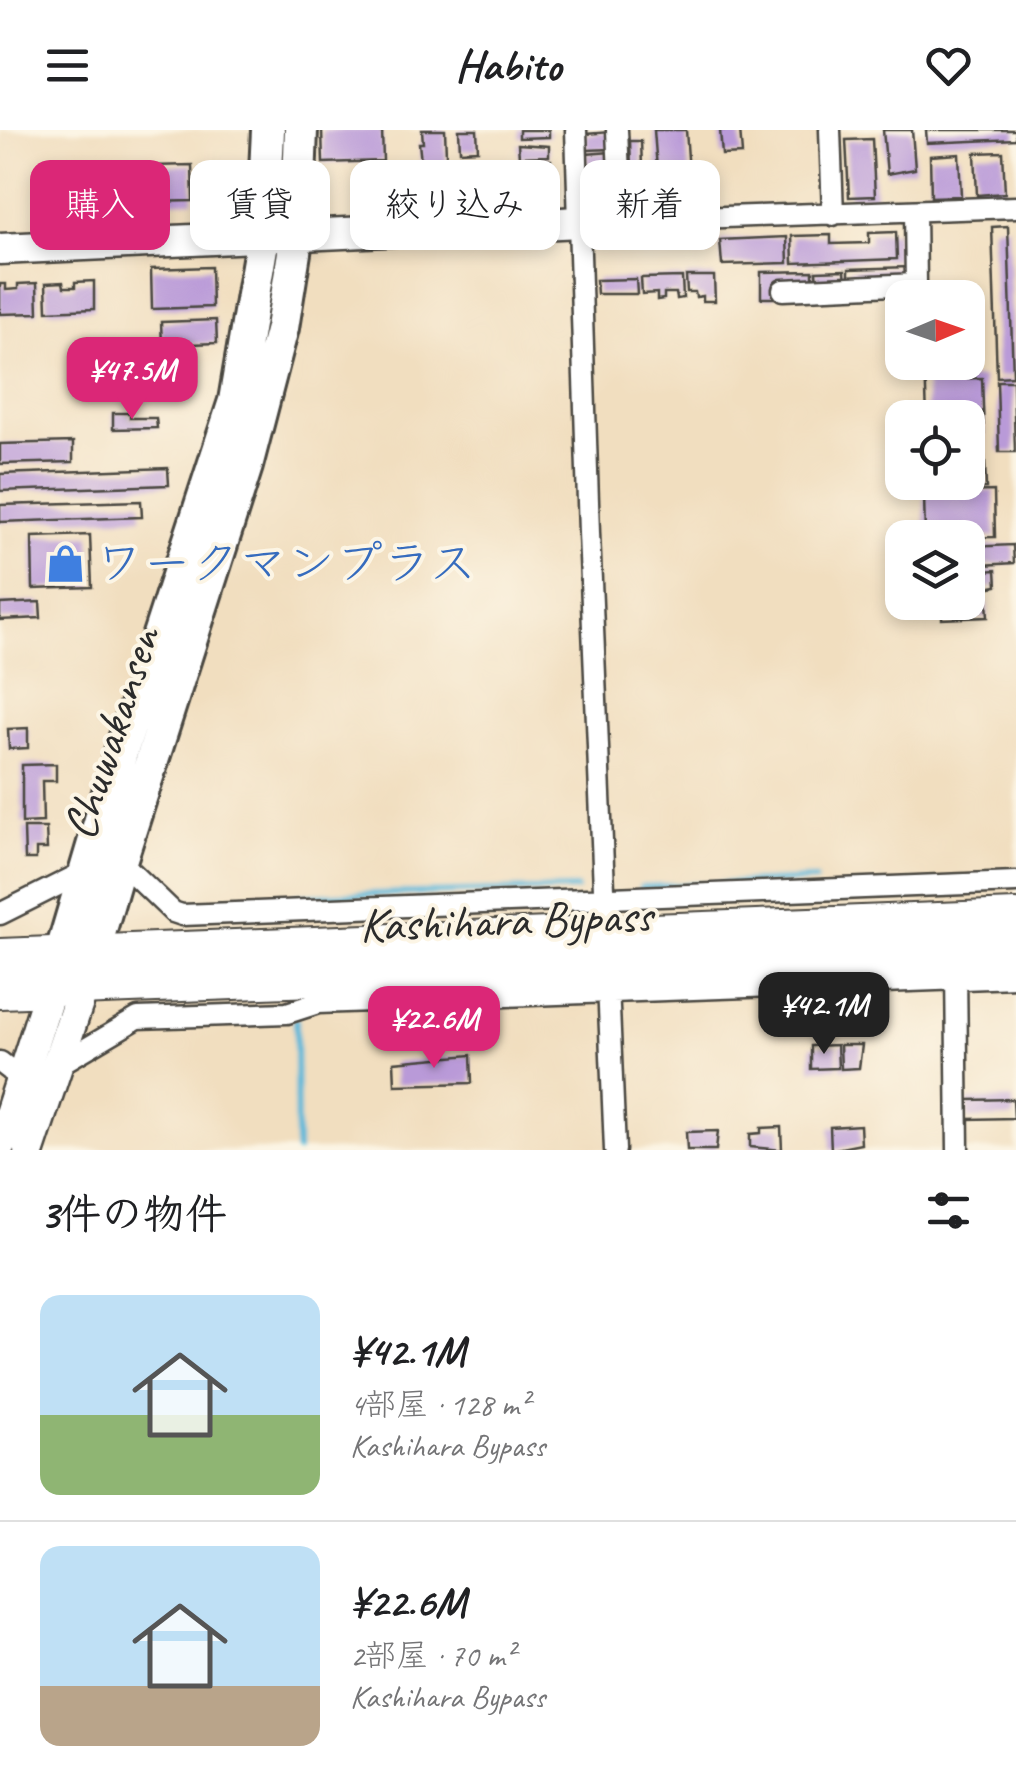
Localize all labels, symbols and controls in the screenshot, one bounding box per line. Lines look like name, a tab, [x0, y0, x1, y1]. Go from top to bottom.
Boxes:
text: Habito	[455, 37, 561, 94]
icon: menu	[40, 38, 95, 93]
icon: heart	[921, 38, 976, 93]
chip: 購入	[30, 160, 170, 250]
chip: 賃貸	[190, 160, 330, 250]
chip: 絞り込み	[350, 160, 560, 250]
chip: 新着	[580, 160, 720, 250]
north arrow	[885, 280, 985, 380]
map controls	[885, 280, 985, 620]
pin: ¥47.5M	[51, 337, 213, 422]
text: ¥47.5M	[89, 349, 175, 390]
button: locate	[885, 400, 985, 500]
button: layers	[885, 520, 985, 620]
place label: ワークマンプラス	[95, 533, 477, 593]
shop icon: ワークマンプラス	[44, 542, 86, 584]
street label: Chuwakansen	[49, 617, 174, 846]
street label: Kashihara Bypass	[359, 885, 657, 955]
pin: ¥42.1M	[743, 972, 905, 1057]
text: ¥42.1M	[780, 984, 868, 1025]
pin: ¥22.6M	[353, 986, 515, 1071]
text: ¥22.6M	[390, 998, 478, 1039]
icon: filters	[921, 1183, 976, 1238]
text: 3件の物件	[40, 1188, 227, 1241]
text: ¥42.1M	[350, 1325, 465, 1378]
icon: home	[120, 1335, 240, 1455]
text: 4部屋 · 128 m²	[350, 1384, 529, 1425]
text: Kashihara Bypass	[350, 1425, 545, 1466]
text: ¥22.6M	[350, 1576, 465, 1629]
icon: home	[120, 1586, 240, 1706]
text: 2部屋 · 70 m²	[350, 1635, 515, 1676]
text: Kashihara Bypass	[350, 1676, 545, 1717]

